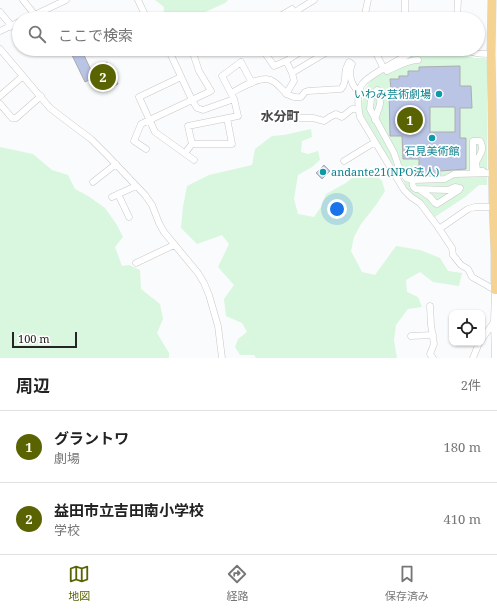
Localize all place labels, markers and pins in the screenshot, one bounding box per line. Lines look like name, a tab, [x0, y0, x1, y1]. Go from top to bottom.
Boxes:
pin: 2	[90, 62, 116, 92]
place label: いわみ芸術劇場	[354, 86, 431, 101]
marker: いわみ芸術劇場	[434, 89, 444, 99]
pin: 1	[397, 105, 423, 135]
marker: 石見美術館	[427, 133, 437, 143]
place label: 石見美術館	[405, 143, 460, 158]
place label: andante21(NPO法人)	[331, 164, 439, 179]
marker: andante21(NPO法人)	[318, 167, 328, 177]

